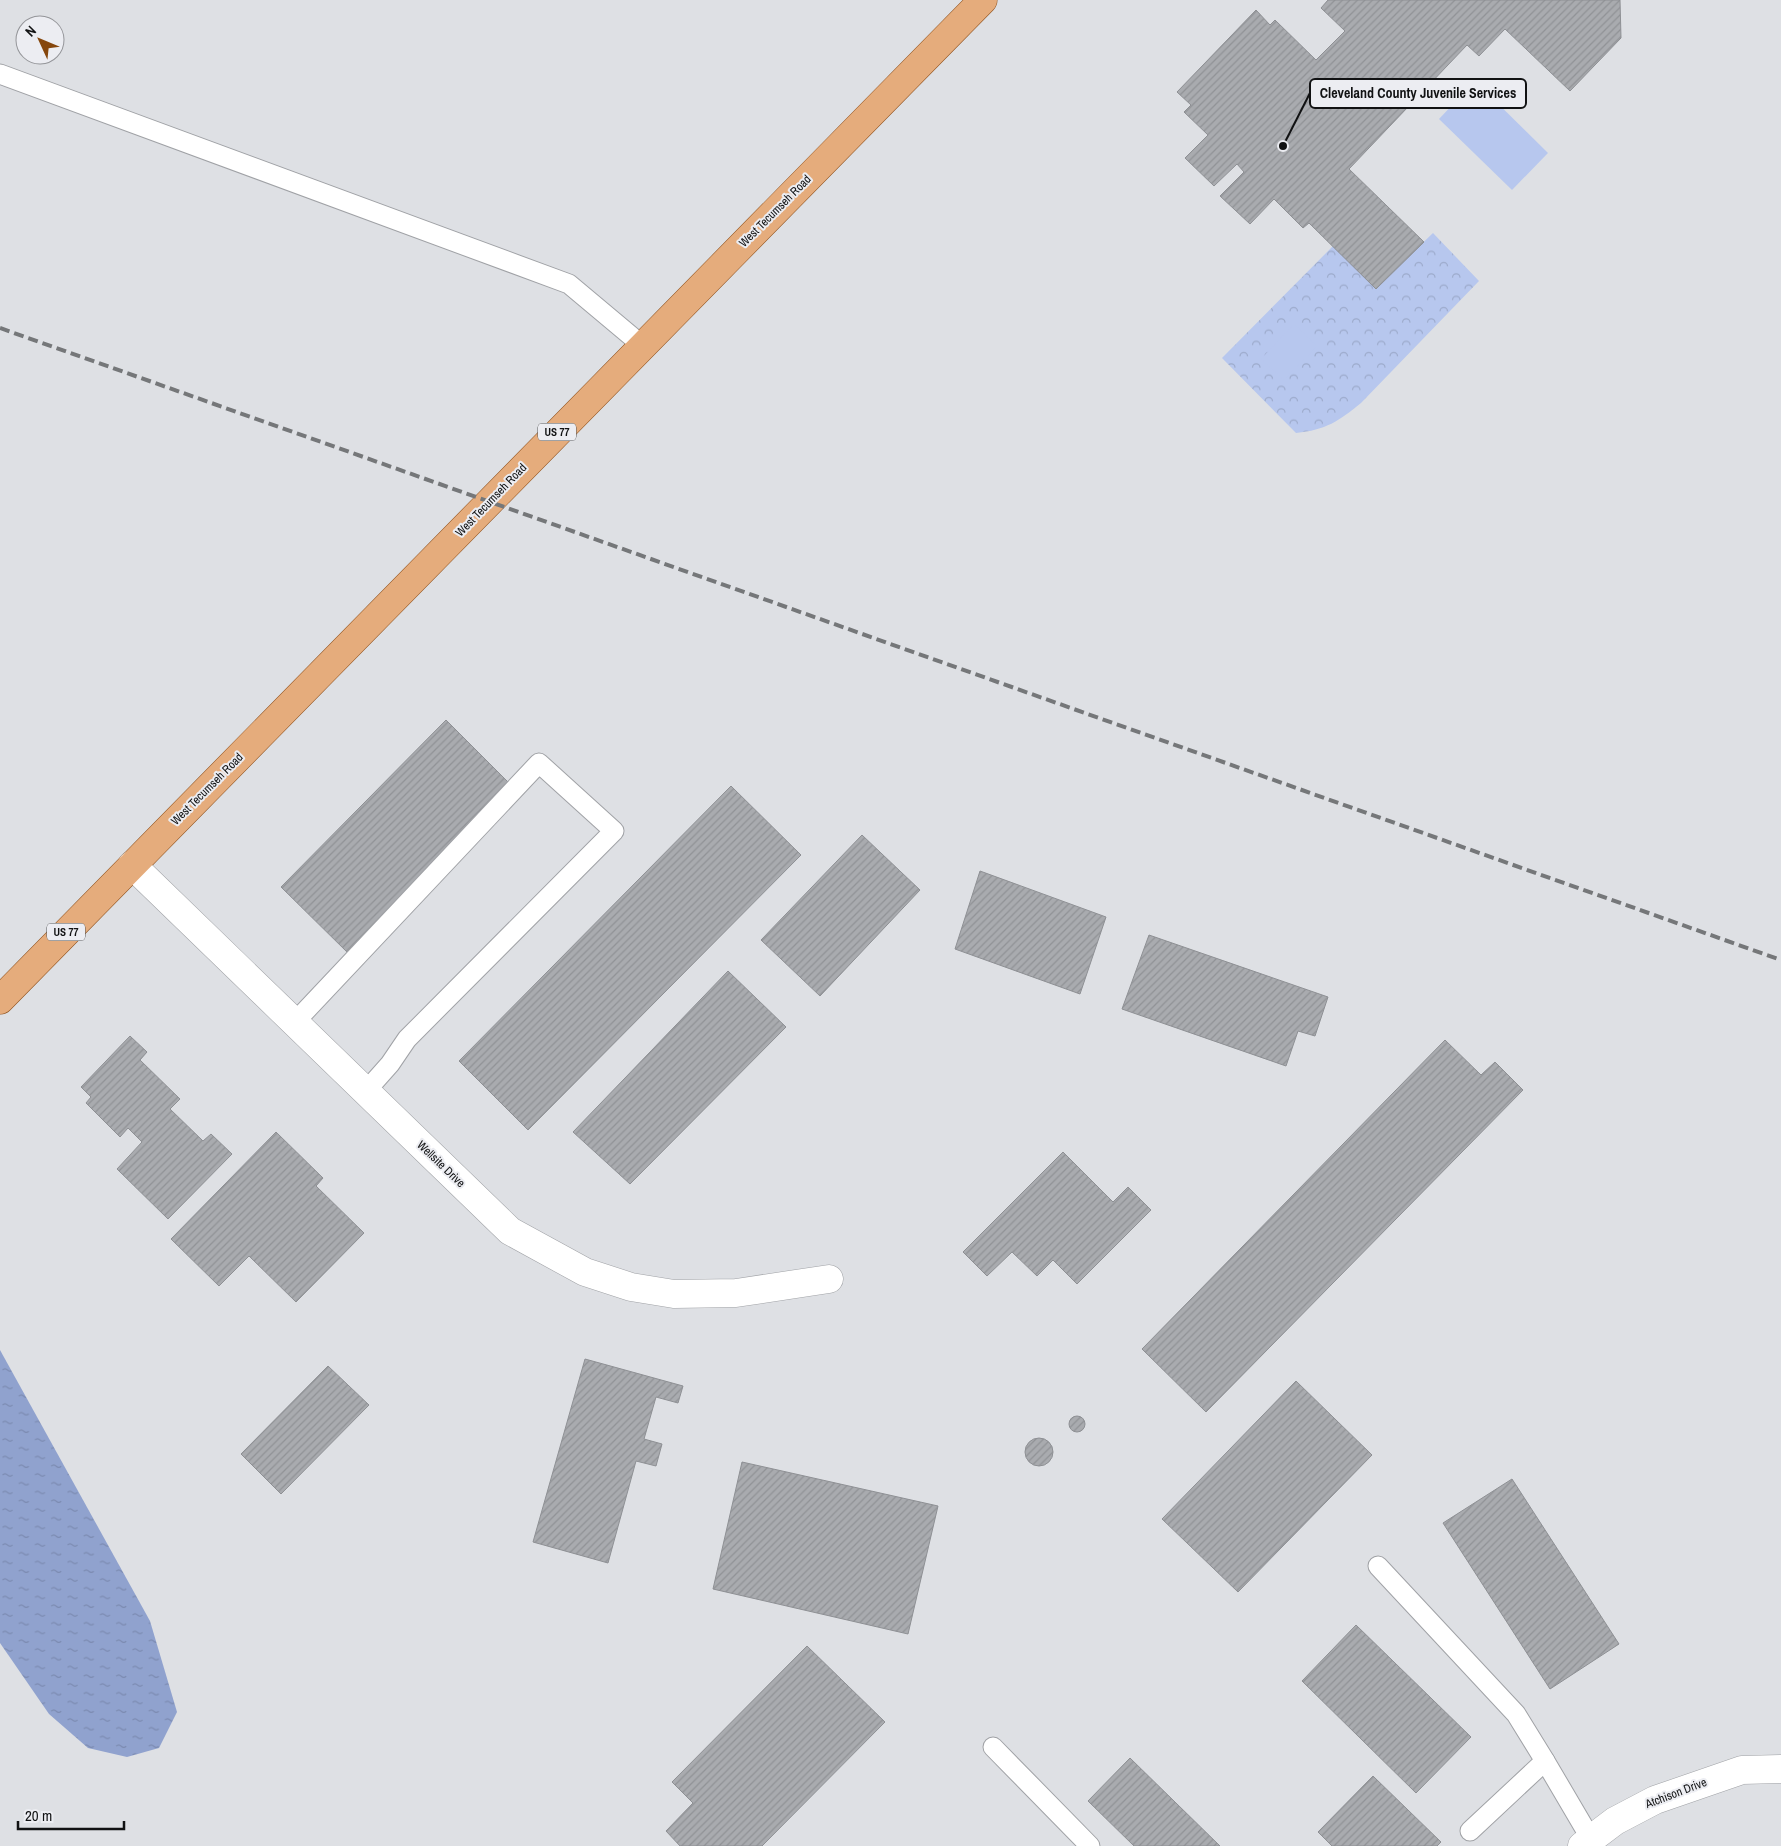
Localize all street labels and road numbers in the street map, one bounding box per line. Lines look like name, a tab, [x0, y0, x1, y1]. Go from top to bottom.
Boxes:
street label: West Tecumseh Road	[735, 171, 815, 251]
road number: US 77	[538, 424, 576, 441]
street label: West Tecumseh Road	[452, 460, 530, 540]
street label: West Tecumseh Road	[167, 749, 247, 829]
road number: US 77	[47, 924, 85, 940]
street label: Wellsite Drive	[413, 1137, 469, 1191]
street label: Atchison Drive	[1642, 1774, 1709, 1812]

